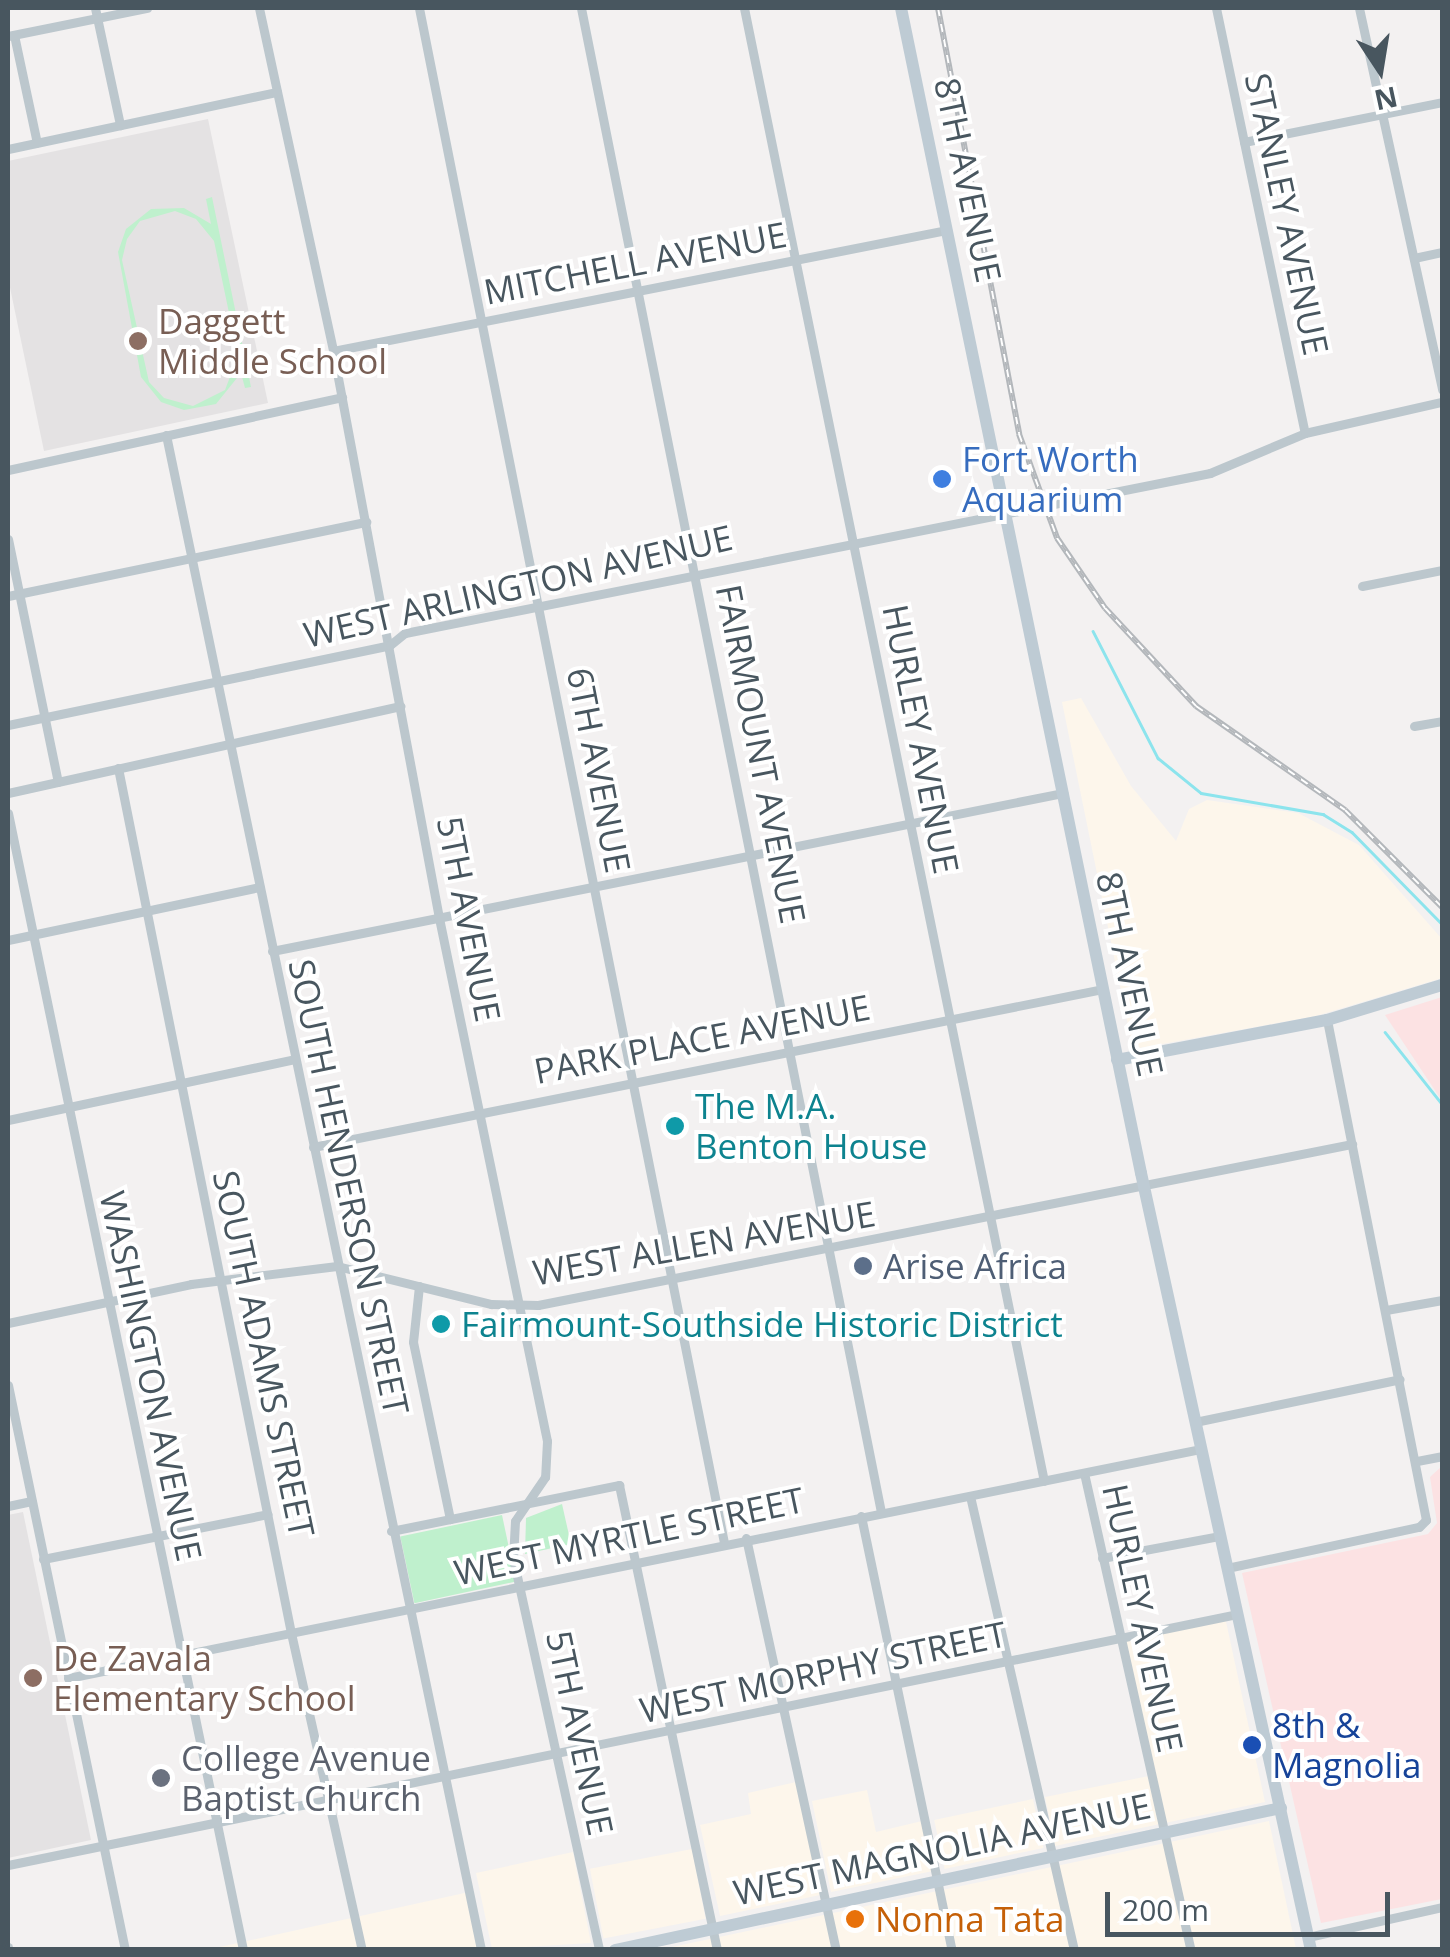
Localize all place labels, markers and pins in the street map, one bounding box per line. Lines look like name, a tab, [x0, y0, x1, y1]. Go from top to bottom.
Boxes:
place label: Daggett Middle School	[158, 300, 387, 382]
marker: Daggett Middle School	[127, 330, 149, 352]
place label: Fort Worth Aquarium	[962, 438, 1139, 520]
marker: Fort Worth Aquarium	[931, 468, 953, 490]
place label: The M.A. Benton House	[695, 1085, 927, 1167]
marker: The M.A. Benton House	[664, 1115, 686, 1137]
place label: Arise Africa	[883, 1245, 1067, 1287]
marker: Arise Africa	[852, 1255, 874, 1277]
place label: Fairmount-Southside Historic District	[461, 1303, 1063, 1345]
marker: Fairmount-Southside Historic District	[430, 1313, 452, 1335]
place label: De Zavala Elementary School	[53, 1637, 356, 1719]
marker: De Zavala Elementary School	[22, 1667, 44, 1689]
place label: 8th & Magnolia	[1272, 1704, 1422, 1786]
marker: 8th & Magnolia	[1241, 1734, 1263, 1756]
place label: College Avenue Baptist Church	[181, 1737, 431, 1819]
marker: College Avenue Baptist Church	[150, 1767, 172, 1789]
place label: Nonna Tata	[875, 1898, 1065, 1940]
marker: Nonna Tata	[844, 1908, 866, 1930]

